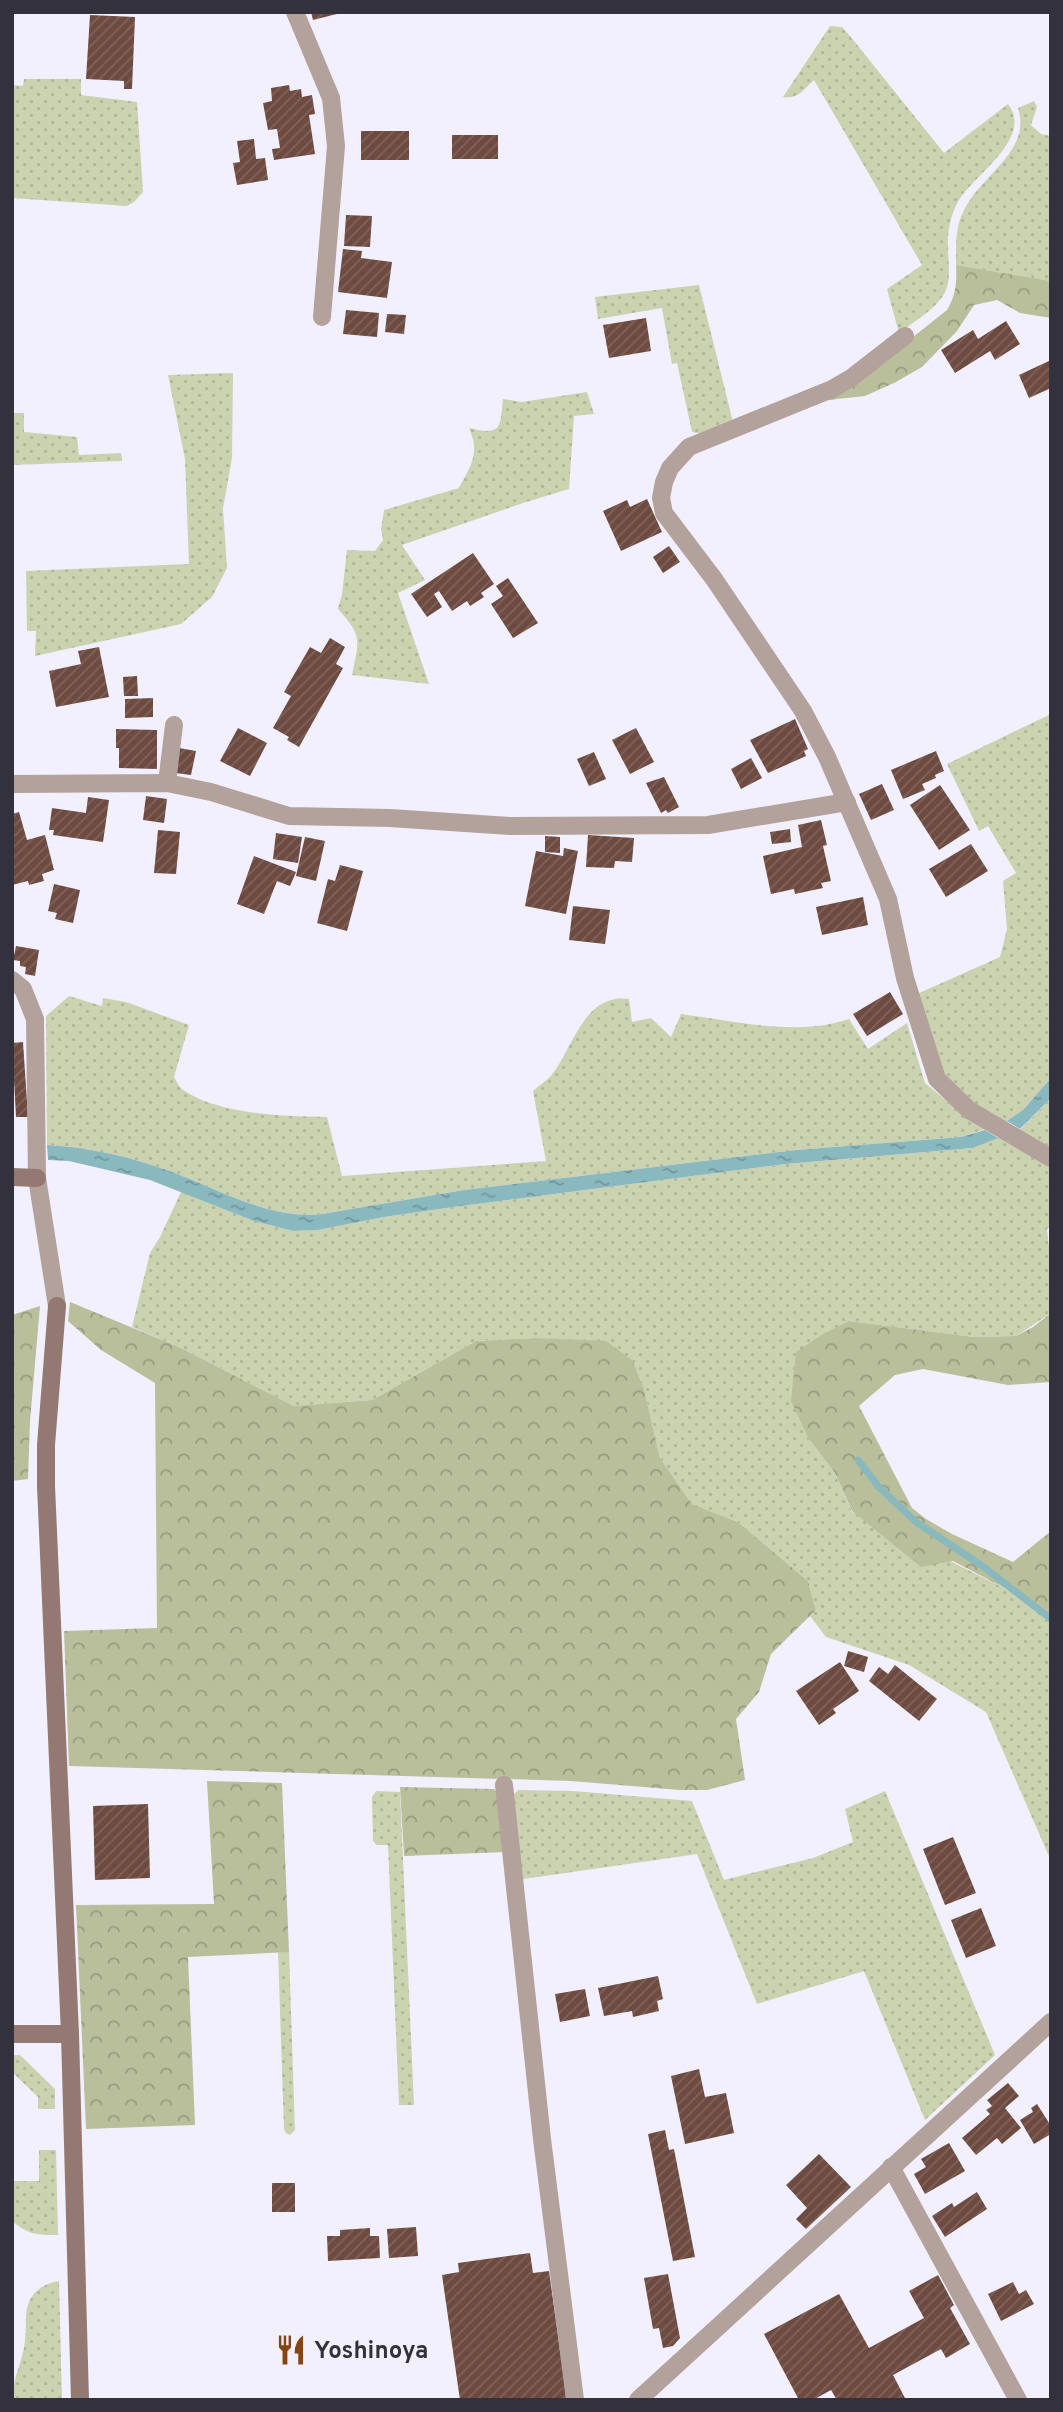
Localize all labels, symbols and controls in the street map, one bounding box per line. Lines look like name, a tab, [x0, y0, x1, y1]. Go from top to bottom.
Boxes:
restaurant icon: Yoshinoya	[274, 2333, 308, 2367]
place label: Yoshinoya	[314, 2337, 428, 2367]

